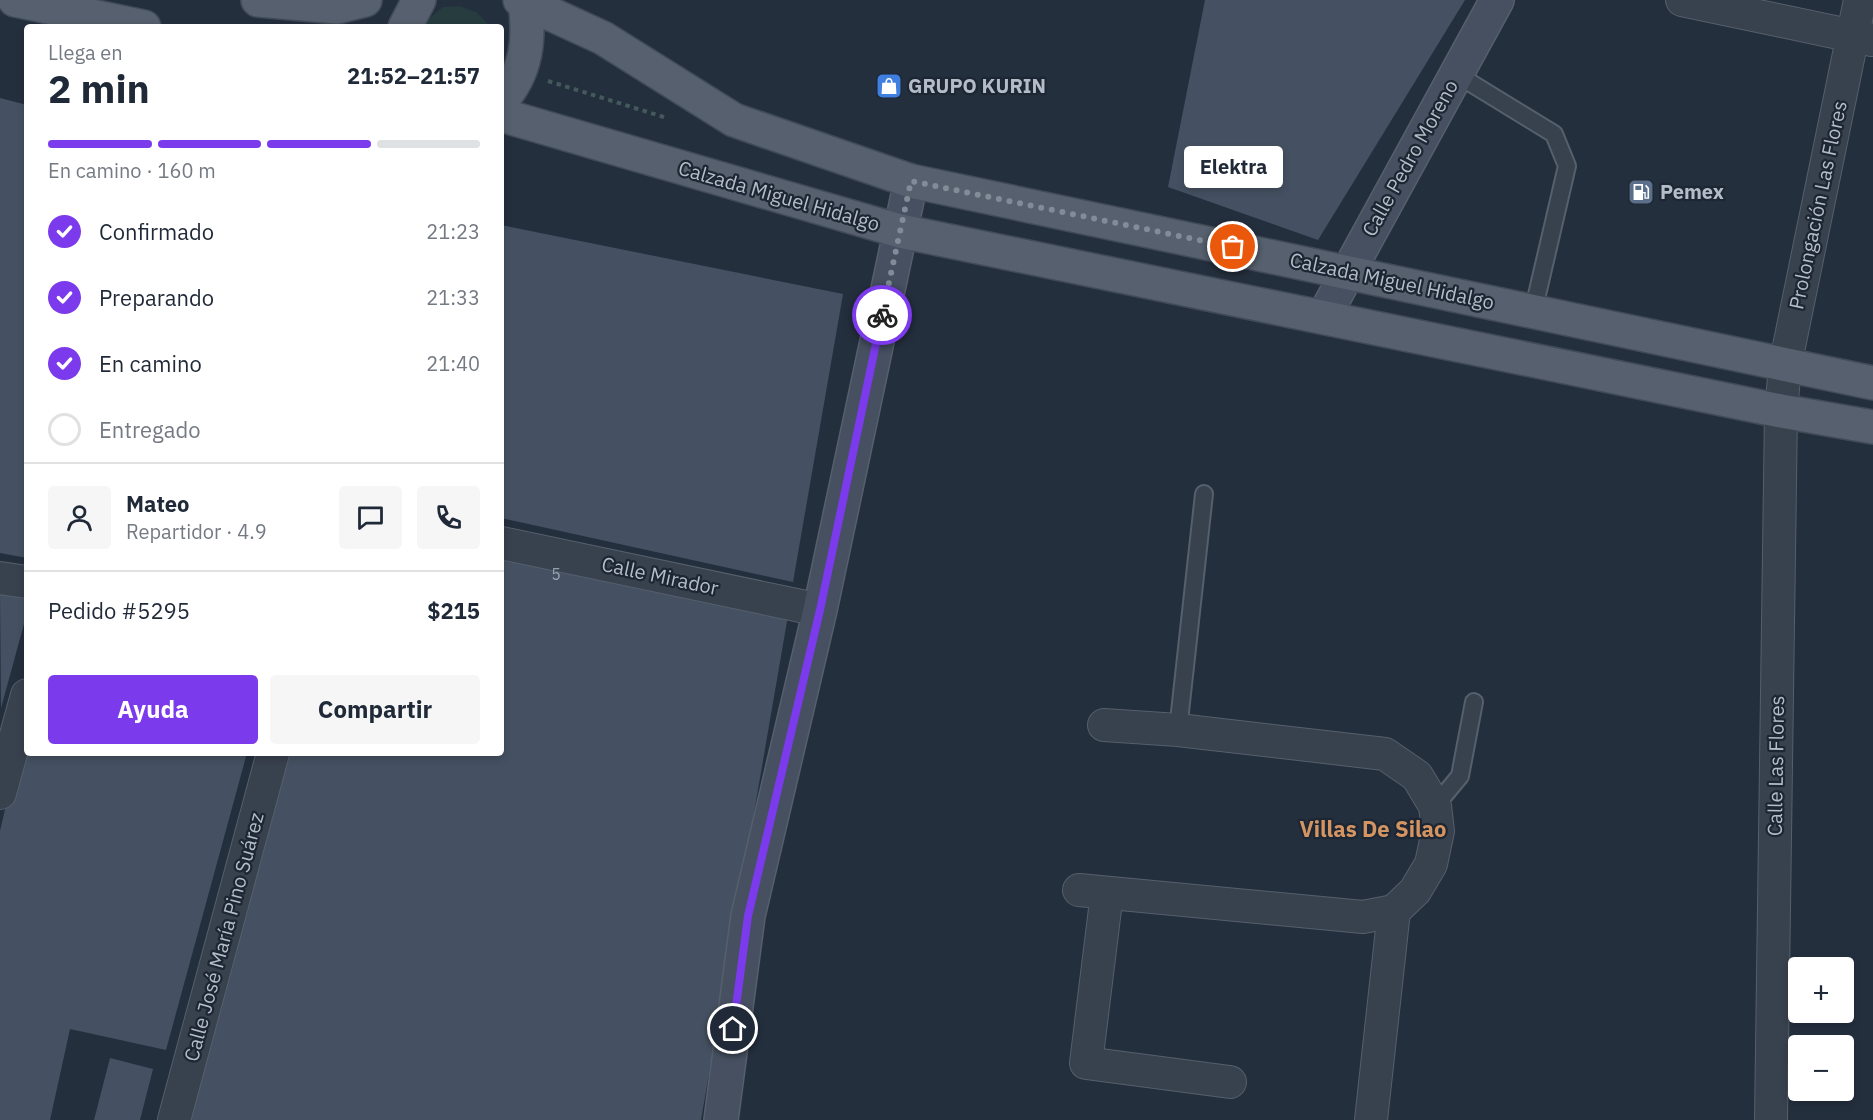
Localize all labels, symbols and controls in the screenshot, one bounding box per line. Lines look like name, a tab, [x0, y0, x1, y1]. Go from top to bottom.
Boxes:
text: Llega en	[48, 39, 123, 66]
text: 21:52–21:57	[347, 61, 480, 90]
text: 2 min	[48, 63, 150, 114]
shop icon: GRUPO KURIN	[874, 71, 904, 101]
place label: GRUPO KURIN	[908, 72, 1046, 99]
street label: Calle Pedro Moreno	[1355, 75, 1464, 241]
street label: Prolongación Las Flores	[1782, 98, 1853, 312]
callout: Elektra	[1184, 145, 1282, 187]
text: Elektra	[1200, 153, 1267, 180]
street label: Calzada Miguel Hidalgo	[675, 154, 883, 237]
text: En camino · 160 m	[48, 157, 216, 184]
fuel station icon: Pemex	[1626, 177, 1656, 207]
place label: Pemex	[1660, 178, 1724, 205]
icon: check	[48, 215, 81, 248]
text: Confirmado	[99, 217, 214, 246]
text: 21:23	[426, 218, 480, 245]
pin	[1207, 221, 1258, 272]
icon: bag	[1216, 230, 1249, 263]
street label: Calzada Miguel Hidalgo	[1287, 246, 1497, 315]
icon: check	[48, 281, 81, 314]
text: Preparando	[99, 283, 214, 312]
text: 21:33	[426, 284, 480, 311]
courier	[852, 285, 912, 345]
icon: bike	[866, 299, 899, 332]
icon: check	[48, 347, 81, 380]
text: En camino	[99, 349, 202, 378]
text: 21:40	[426, 350, 480, 377]
text: Entregado	[99, 415, 200, 444]
button: person	[48, 486, 111, 549]
button: chat	[339, 486, 402, 549]
button: phone	[417, 486, 480, 549]
text: Mateo	[126, 489, 190, 518]
text: Repartidor · 4.9	[126, 518, 267, 545]
street label: Calle Mirador	[599, 550, 721, 601]
house number: 5	[551, 564, 561, 584]
text: Pedido #5295	[48, 596, 190, 625]
text: $215	[427, 596, 480, 625]
button: Ayuda	[48, 675, 258, 744]
button: Compartir	[270, 675, 480, 744]
street label: Calle Las Flores	[1761, 696, 1790, 836]
street label: Calle José María Pino Suárez	[177, 809, 270, 1064]
district label: Villas De Silao	[1299, 814, 1447, 843]
map controls	[1788, 957, 1854, 1101]
button: +	[1788, 957, 1854, 1023]
pin	[707, 1003, 758, 1054]
icon: home	[716, 1012, 749, 1045]
button: −	[1788, 1035, 1854, 1101]

